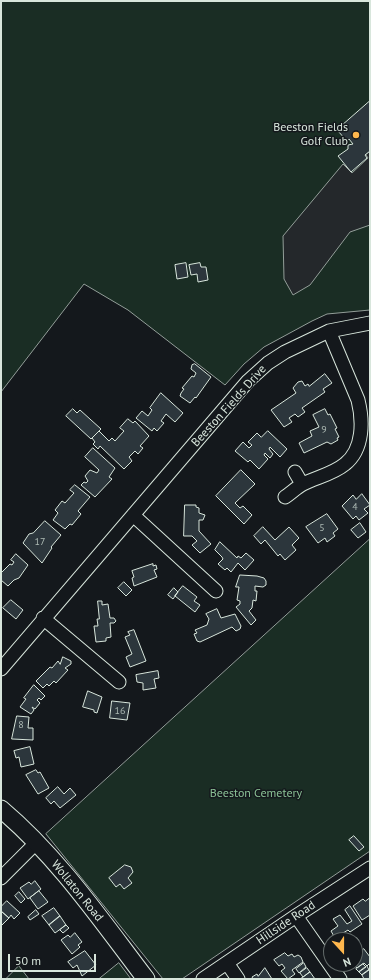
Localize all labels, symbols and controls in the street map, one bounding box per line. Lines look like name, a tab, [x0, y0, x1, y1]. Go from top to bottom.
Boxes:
place label: Beeston Fields Golf Club	[273, 121, 348, 149]
marker: Beeston Fields Golf Club	[351, 130, 361, 140]
street label: Beeston Fields Drive	[189, 362, 269, 450]
house number: 9	[321, 424, 327, 436]
house number: 4	[352, 501, 358, 513]
house number: 5	[319, 522, 325, 534]
house number: 17	[35, 536, 45, 548]
house number: 16	[115, 705, 125, 717]
house number: 8	[18, 719, 24, 731]
park label: Beeston Cemetery	[210, 787, 302, 801]
street label: Wollaton Road	[48, 858, 106, 924]
street label: Hillside Road	[254, 898, 318, 948]
north arrow	[323, 932, 363, 972]
scale bar	[10, 946, 98, 972]
text: 50 m	[15, 953, 41, 968]
text: N	[341, 954, 353, 970]

